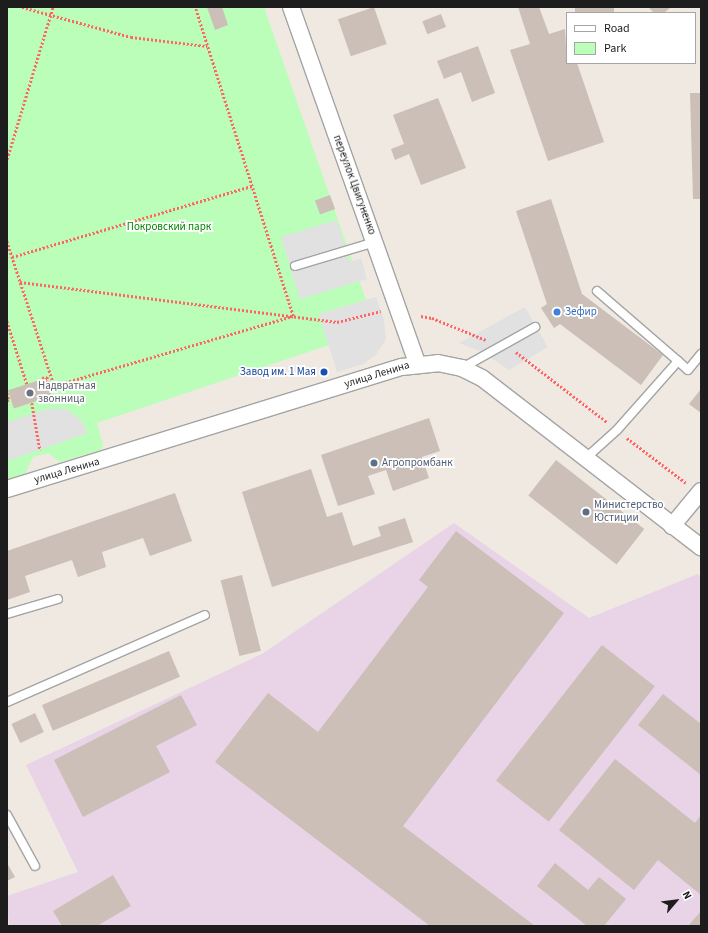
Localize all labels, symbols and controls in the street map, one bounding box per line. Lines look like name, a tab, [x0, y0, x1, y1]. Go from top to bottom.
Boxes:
legend	[566, 12, 696, 64]
text: Road	[604, 20, 630, 37]
text: Park	[604, 40, 626, 57]
street label: переулок Цвигуненко	[330, 133, 378, 237]
park label: Покровский парк	[127, 220, 211, 234]
place label: Зефир	[565, 305, 597, 319]
marker: Зефир	[552, 307, 562, 317]
street label: улица Ленина	[343, 359, 411, 391]
place label: Завод им. 1 Мая	[240, 365, 316, 379]
marker: Завод им. 1 Мая	[319, 367, 329, 377]
place label: Надвратная звонница	[38, 380, 96, 406]
marker: Надвратная звонница	[25, 388, 35, 398]
street label: улица Ленина	[33, 455, 101, 487]
place label: Агропромбанк	[382, 456, 453, 470]
marker: Агропромбанк	[369, 458, 379, 468]
place label: Министерство Юстиции	[594, 499, 664, 525]
marker: Министерство Юстиции	[581, 507, 591, 517]
north arrow	[656, 881, 696, 921]
text: N	[679, 888, 695, 902]

